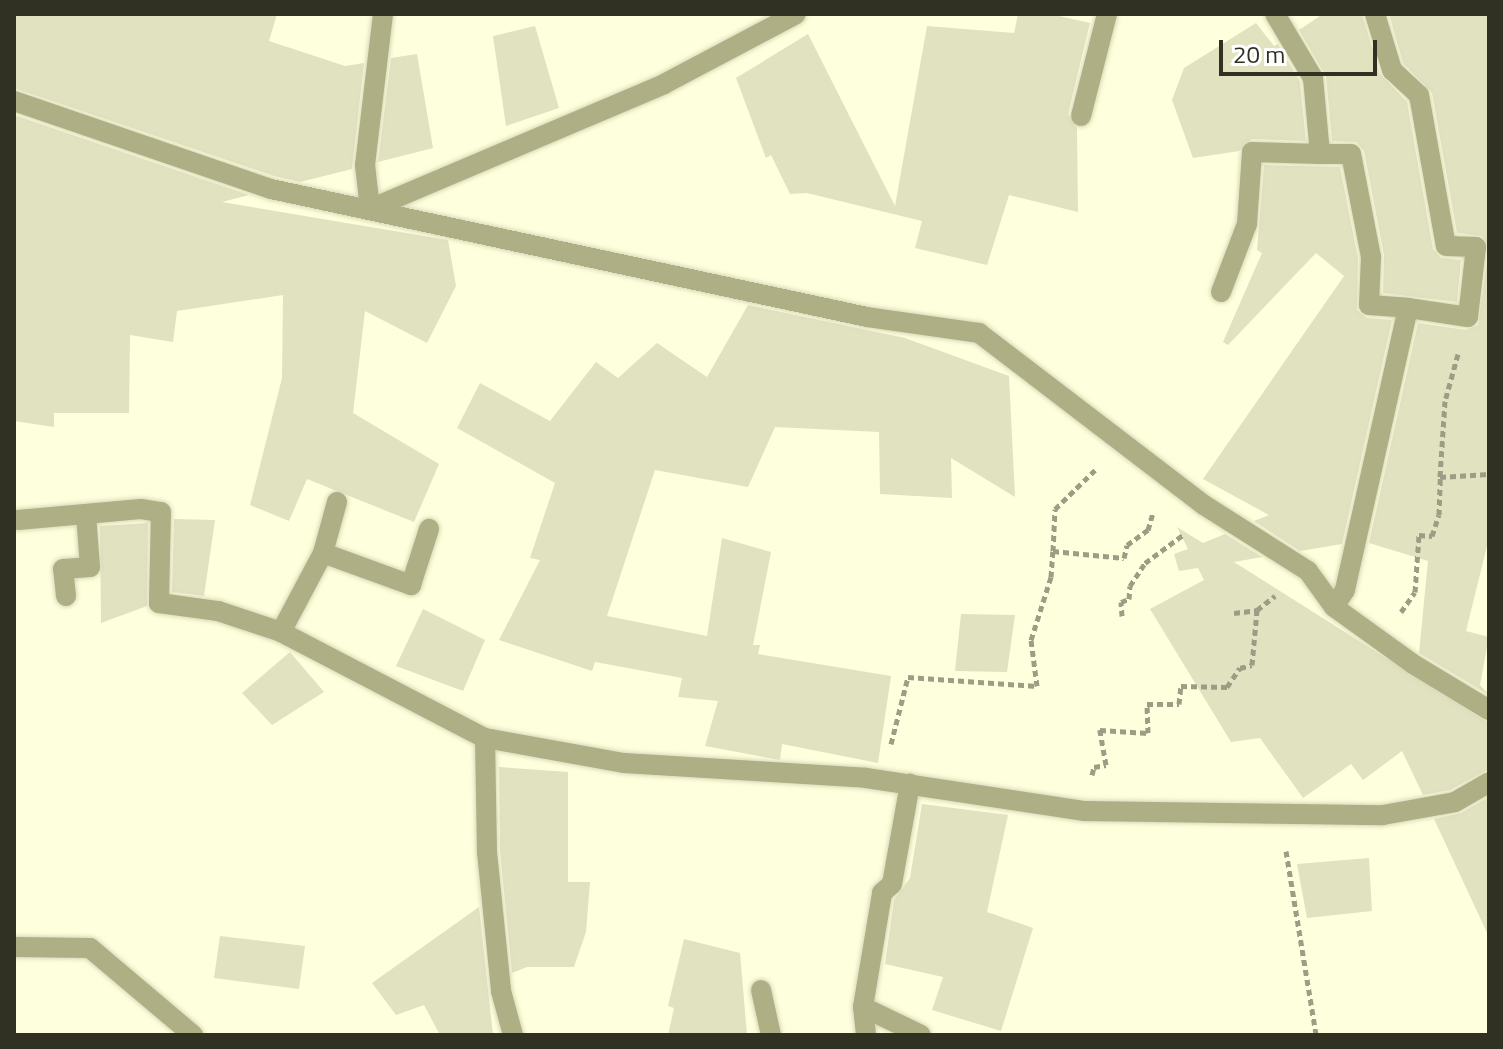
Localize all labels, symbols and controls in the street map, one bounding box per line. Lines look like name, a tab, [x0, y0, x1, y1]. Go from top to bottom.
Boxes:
scale bar	[1223, 24, 1381, 74]
text: 20 m	[1233, 36, 1285, 72]

